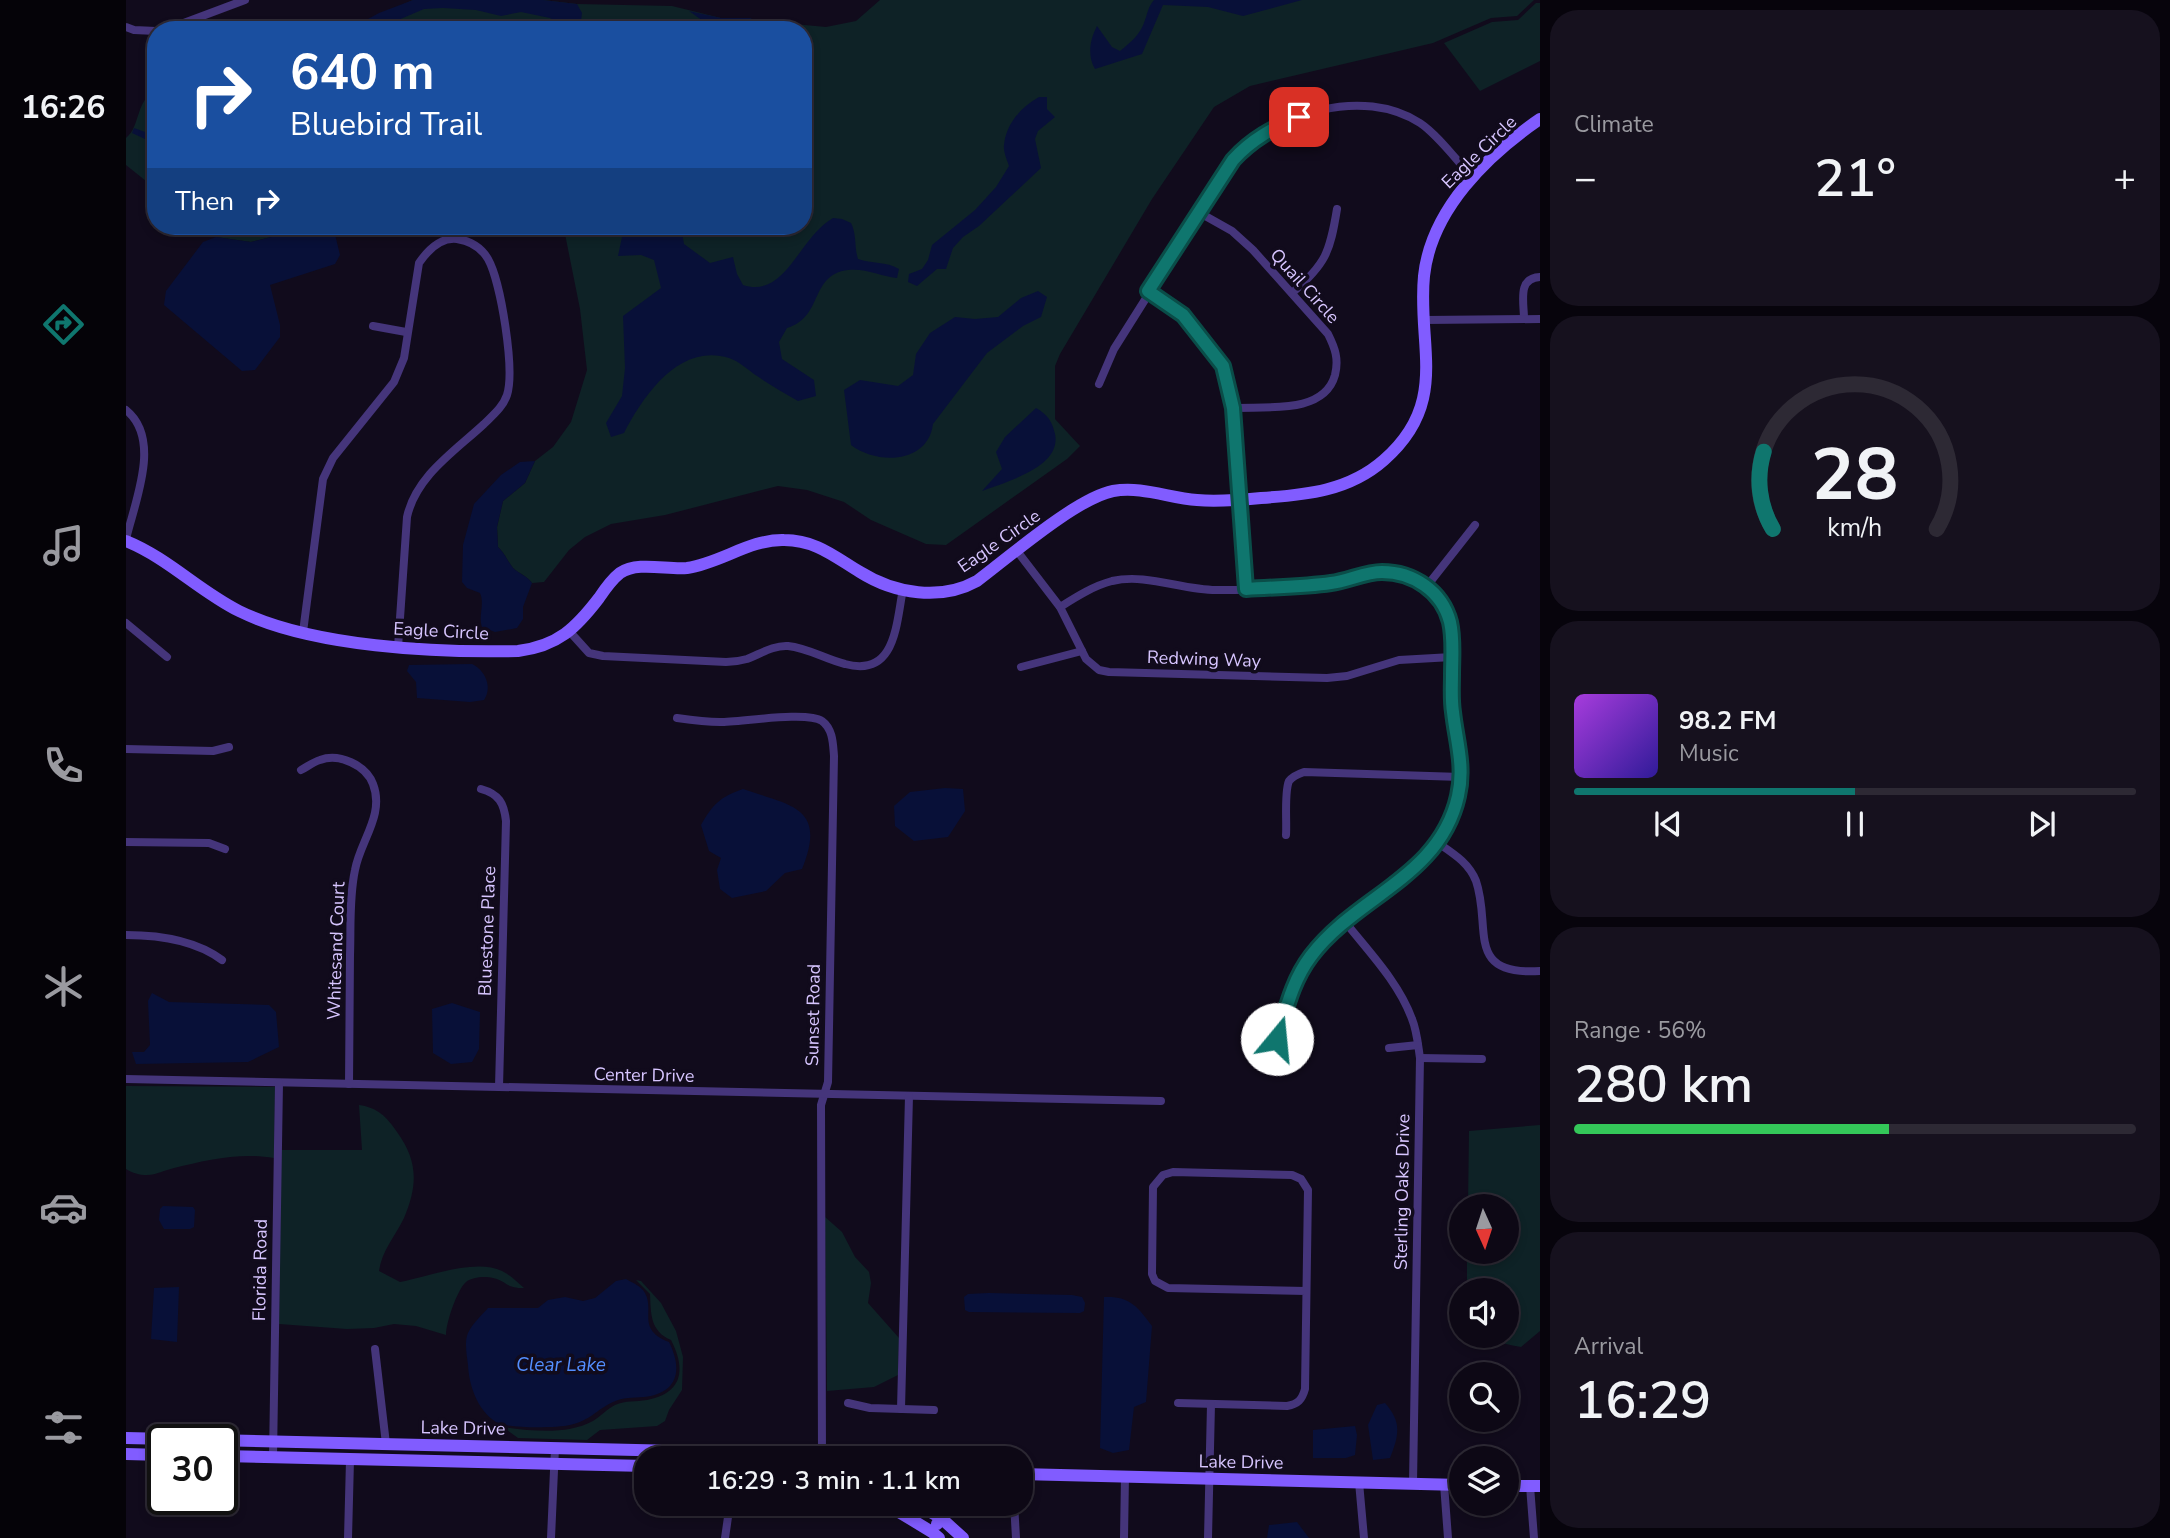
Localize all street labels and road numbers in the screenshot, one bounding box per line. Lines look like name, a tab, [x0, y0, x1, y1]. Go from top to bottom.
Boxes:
street label: Eagle Circle	[1436, 110, 1522, 194]
street label: Quail Circle	[1265, 243, 1345, 329]
street label: Eagle Circle	[953, 504, 1045, 578]
street label: Eagle Circle	[393, 617, 489, 645]
street label: Redwing Way	[1147, 645, 1262, 673]
street label: Bluestone Place	[473, 865, 501, 997]
street label: Whitesand Court	[322, 881, 350, 1021]
street label: Sunset Road	[800, 964, 826, 1066]
street label: Center Drive	[593, 1062, 695, 1088]
street label: Sterling Oaks Drive	[1389, 1114, 1415, 1270]
street label: Florida Road	[247, 1219, 273, 1321]
street label: Lake Drive	[420, 1415, 506, 1441]
street label: Lake Drive	[1198, 1449, 1284, 1475]

